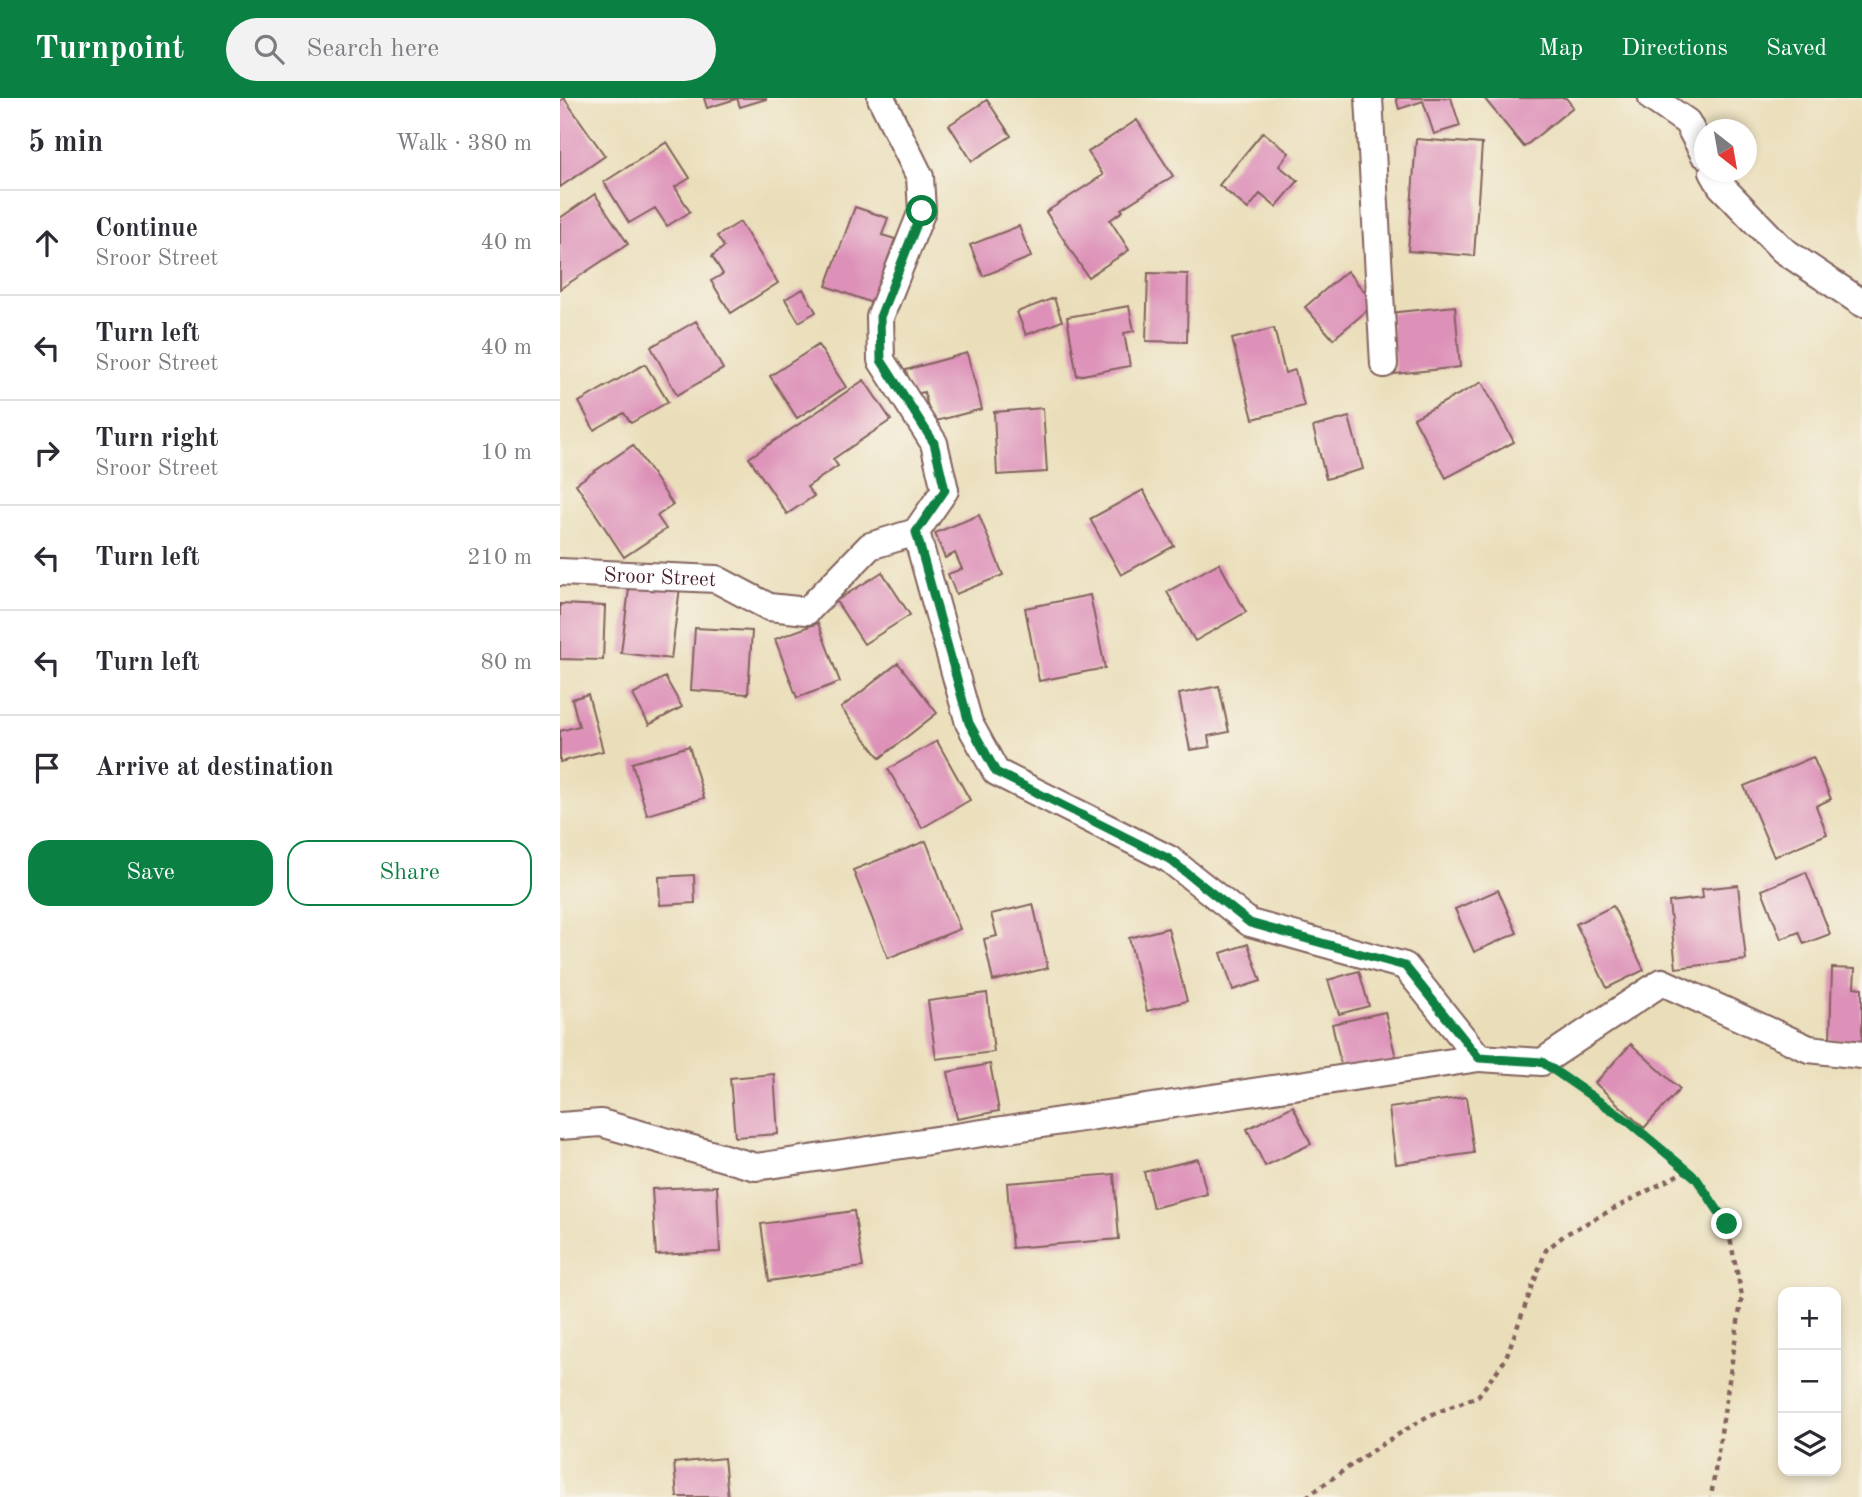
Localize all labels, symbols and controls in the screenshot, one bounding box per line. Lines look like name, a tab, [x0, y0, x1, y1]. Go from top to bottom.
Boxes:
search box	[226, 18, 716, 81]
icon: search	[250, 30, 288, 68]
text: Turnpoint	[35, 33, 184, 66]
text: Search here	[306, 36, 439, 62]
text: Map	[1539, 37, 1583, 61]
text: Directions	[1621, 37, 1728, 61]
text: Saved	[1766, 37, 1827, 61]
north arrow	[1694, 119, 1757, 182]
text: 5 min	[28, 128, 103, 158]
text: Walk · 380 m	[396, 132, 532, 155]
route start	[906, 195, 937, 226]
text: Continue	[95, 216, 198, 242]
icon: ahead	[28, 224, 66, 262]
text: 40 m	[481, 231, 532, 254]
text: Sroor Street	[95, 247, 218, 270]
text: Turn left	[95, 321, 200, 347]
icon: left	[28, 329, 66, 367]
text: 40 m	[481, 336, 532, 359]
text: Sroor Street	[95, 352, 218, 375]
text: Turn right	[95, 426, 218, 452]
icon: right	[28, 434, 66, 472]
text: 10 m	[481, 441, 532, 464]
text: Sroor Street	[95, 457, 218, 480]
icon: left	[28, 539, 66, 577]
text: Turn left	[95, 545, 200, 571]
text: 210 m	[467, 546, 532, 569]
street label: Sroor Street	[603, 565, 717, 591]
icon: left	[28, 644, 66, 682]
text: Turn left	[95, 650, 200, 676]
text: 80 m	[481, 651, 532, 674]
icon: arrive	[28, 749, 66, 787]
text: Arrive at destination	[95, 755, 334, 781]
button: Save	[28, 840, 273, 906]
button: Share	[287, 840, 532, 906]
route end	[1711, 1208, 1742, 1239]
map controls	[1778, 1287, 1841, 1476]
button: +	[1778, 1287, 1841, 1350]
button: −	[1778, 1350, 1841, 1413]
button: layers	[1778, 1413, 1841, 1476]

